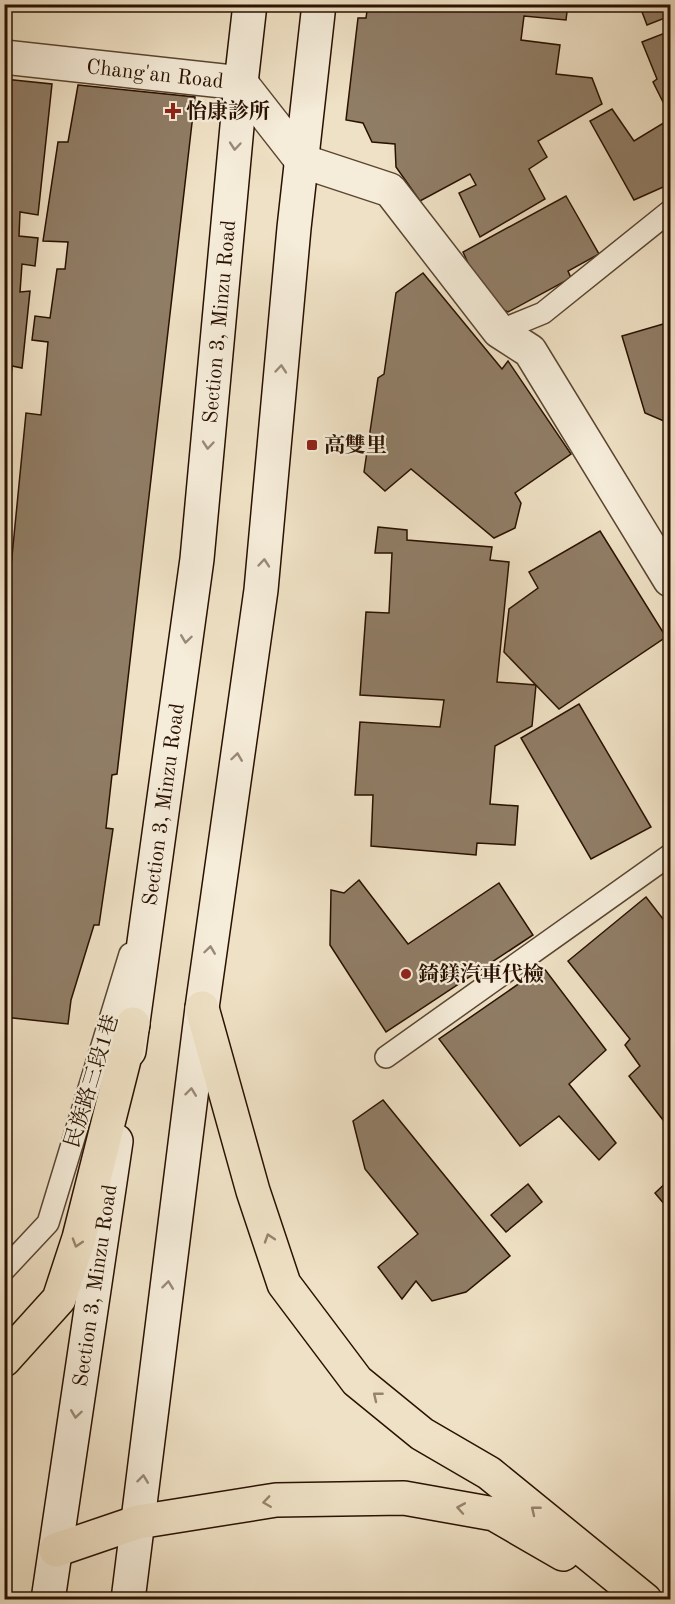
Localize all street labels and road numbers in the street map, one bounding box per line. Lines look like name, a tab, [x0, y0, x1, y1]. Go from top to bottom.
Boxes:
street label: Chang'an Road	[85, 57, 225, 93]
street label: Section 3, Minzu Road	[201, 219, 240, 425]
street label: Section 3, Minzu Road	[140, 702, 189, 907]
street label: 民族路三段1巷	[60, 1012, 123, 1151]
street label: Section 3, Minzu Road	[71, 1183, 121, 1388]

